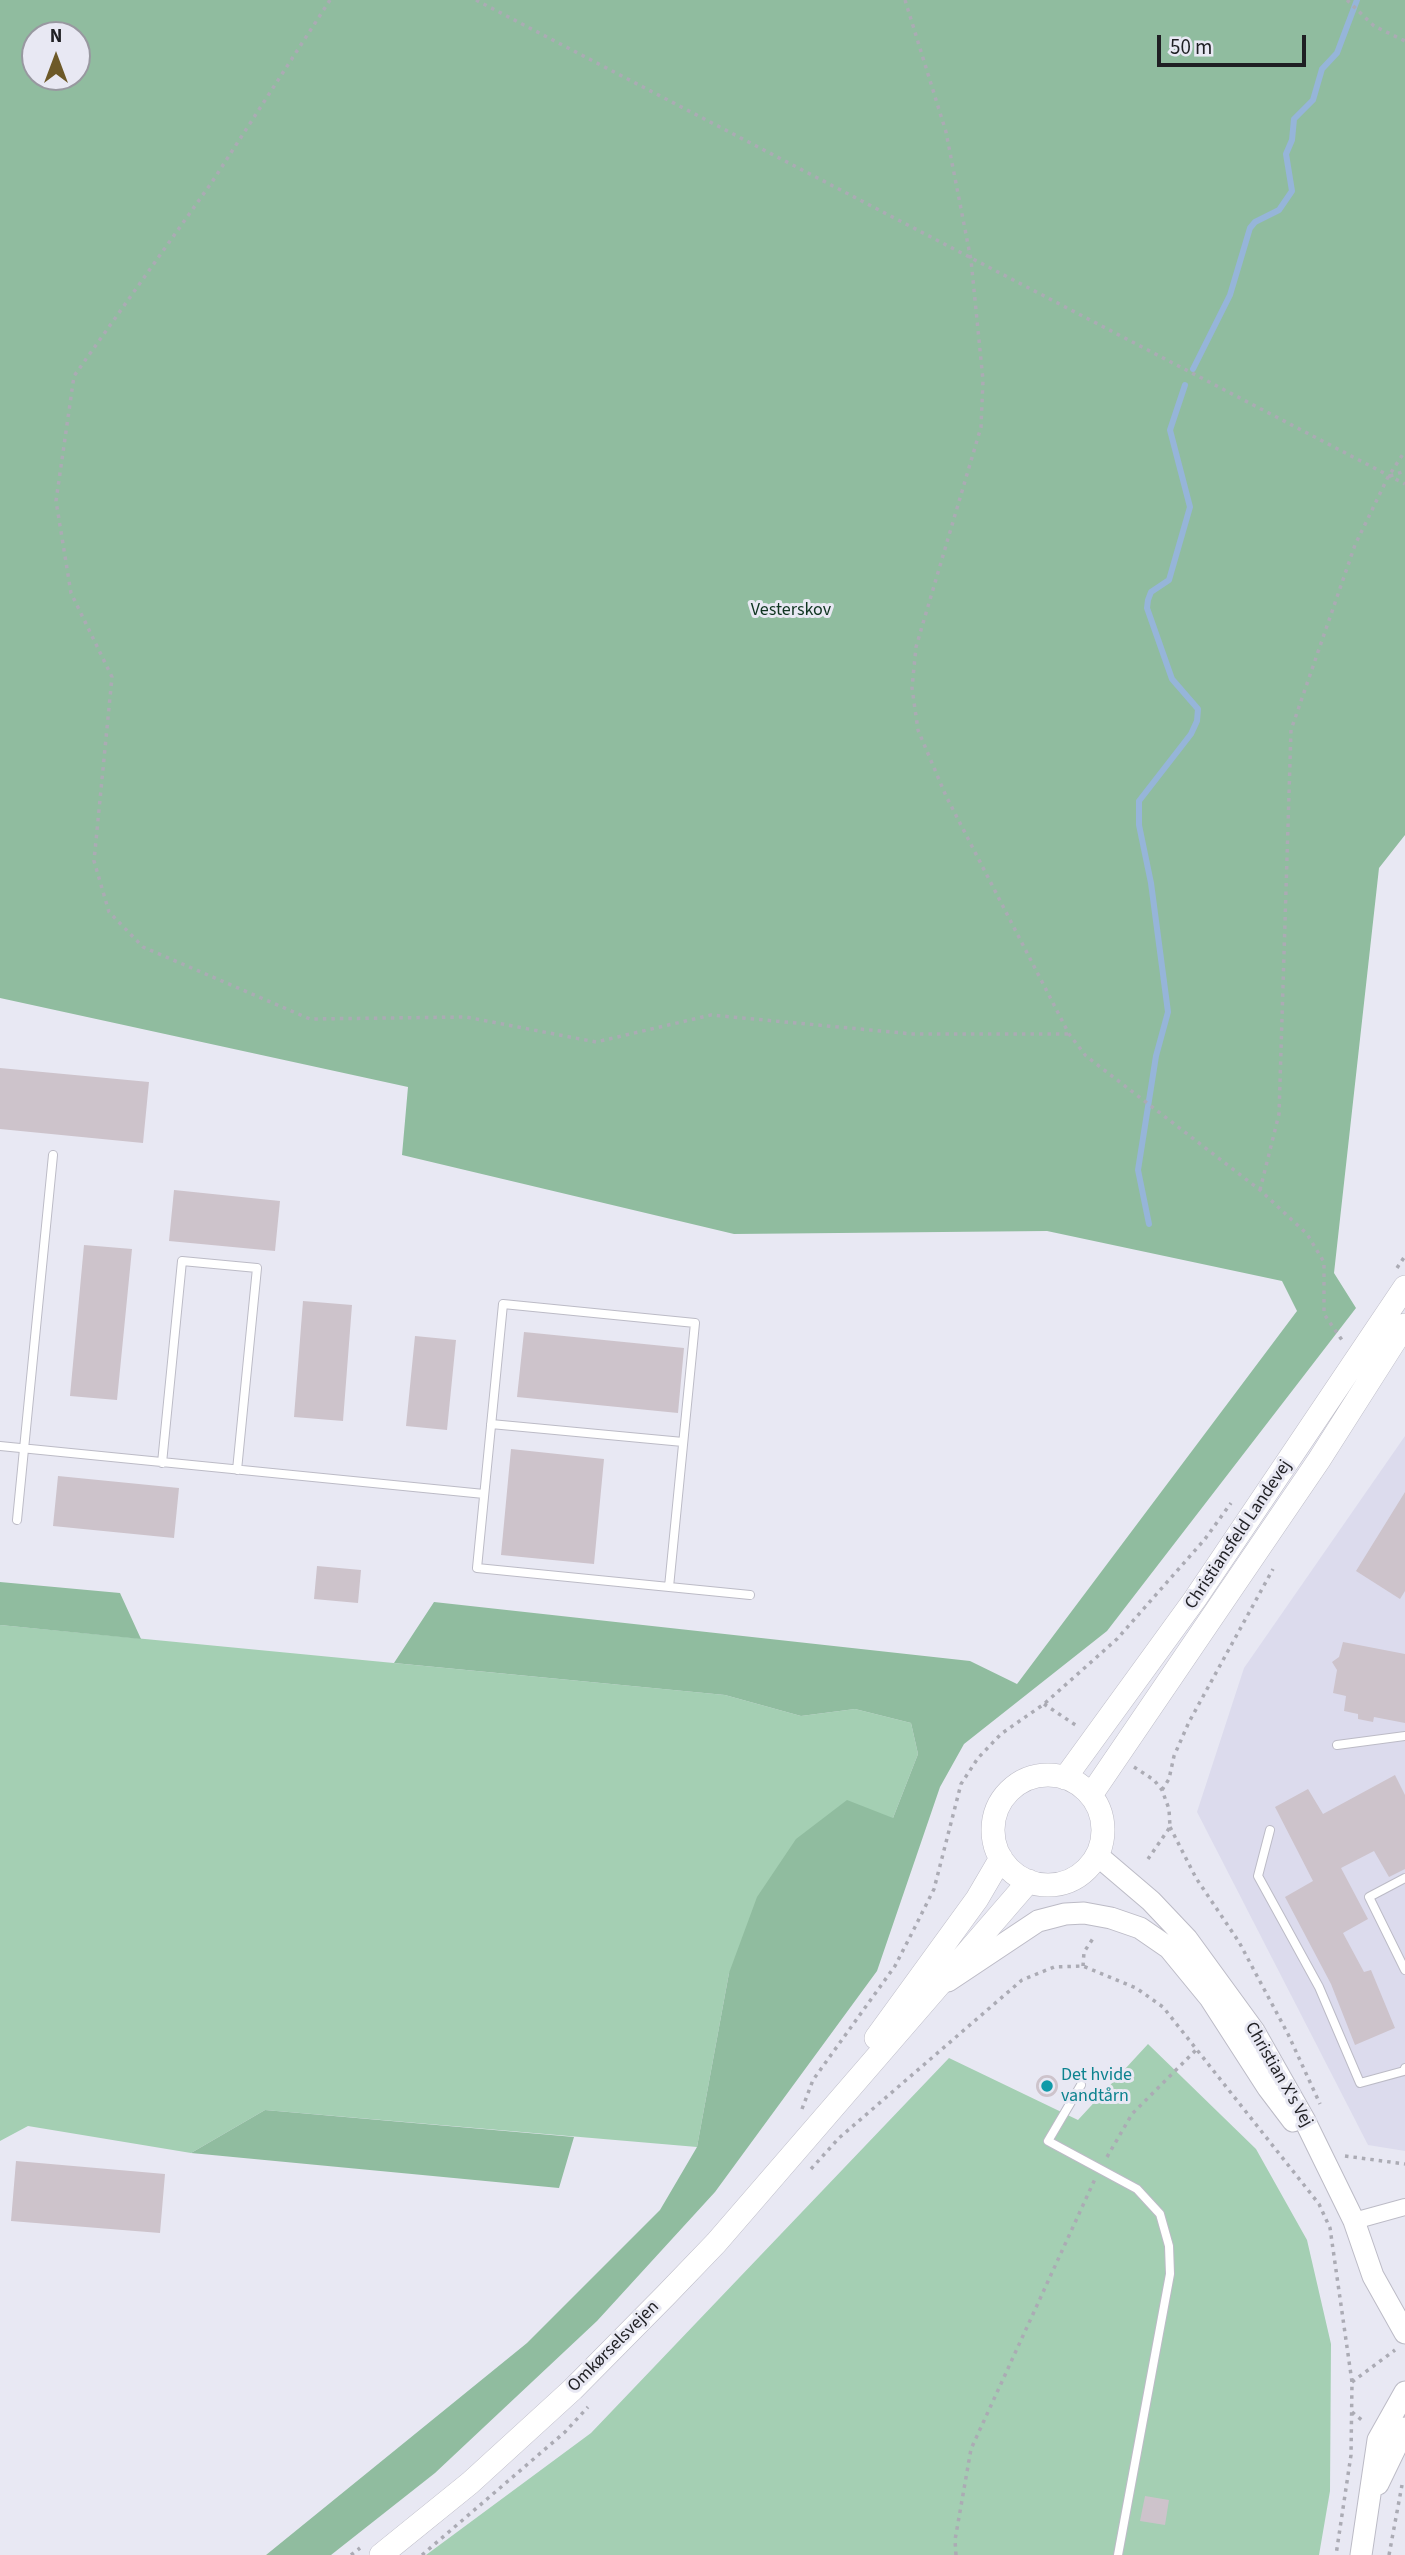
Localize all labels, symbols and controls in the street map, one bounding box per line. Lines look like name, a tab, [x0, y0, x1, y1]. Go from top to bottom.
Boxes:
north arrow	[21, 21, 91, 91]
scale bar	[1160, 21, 1309, 65]
text: N	[50, 23, 62, 50]
text: 50 m	[1170, 32, 1212, 62]
park label: Vesterskov	[751, 600, 831, 622]
street label: Christiansfeld Landevej	[1181, 1456, 1297, 1614]
street label: Christian X's Vej	[1239, 2019, 1317, 2131]
place label: Det hvide vandtårn	[1061, 2065, 1132, 2108]
marker: Det hvide vandtårn	[1039, 2078, 1055, 2094]
street label: Omkørselsvejen	[564, 2297, 664, 2397]

